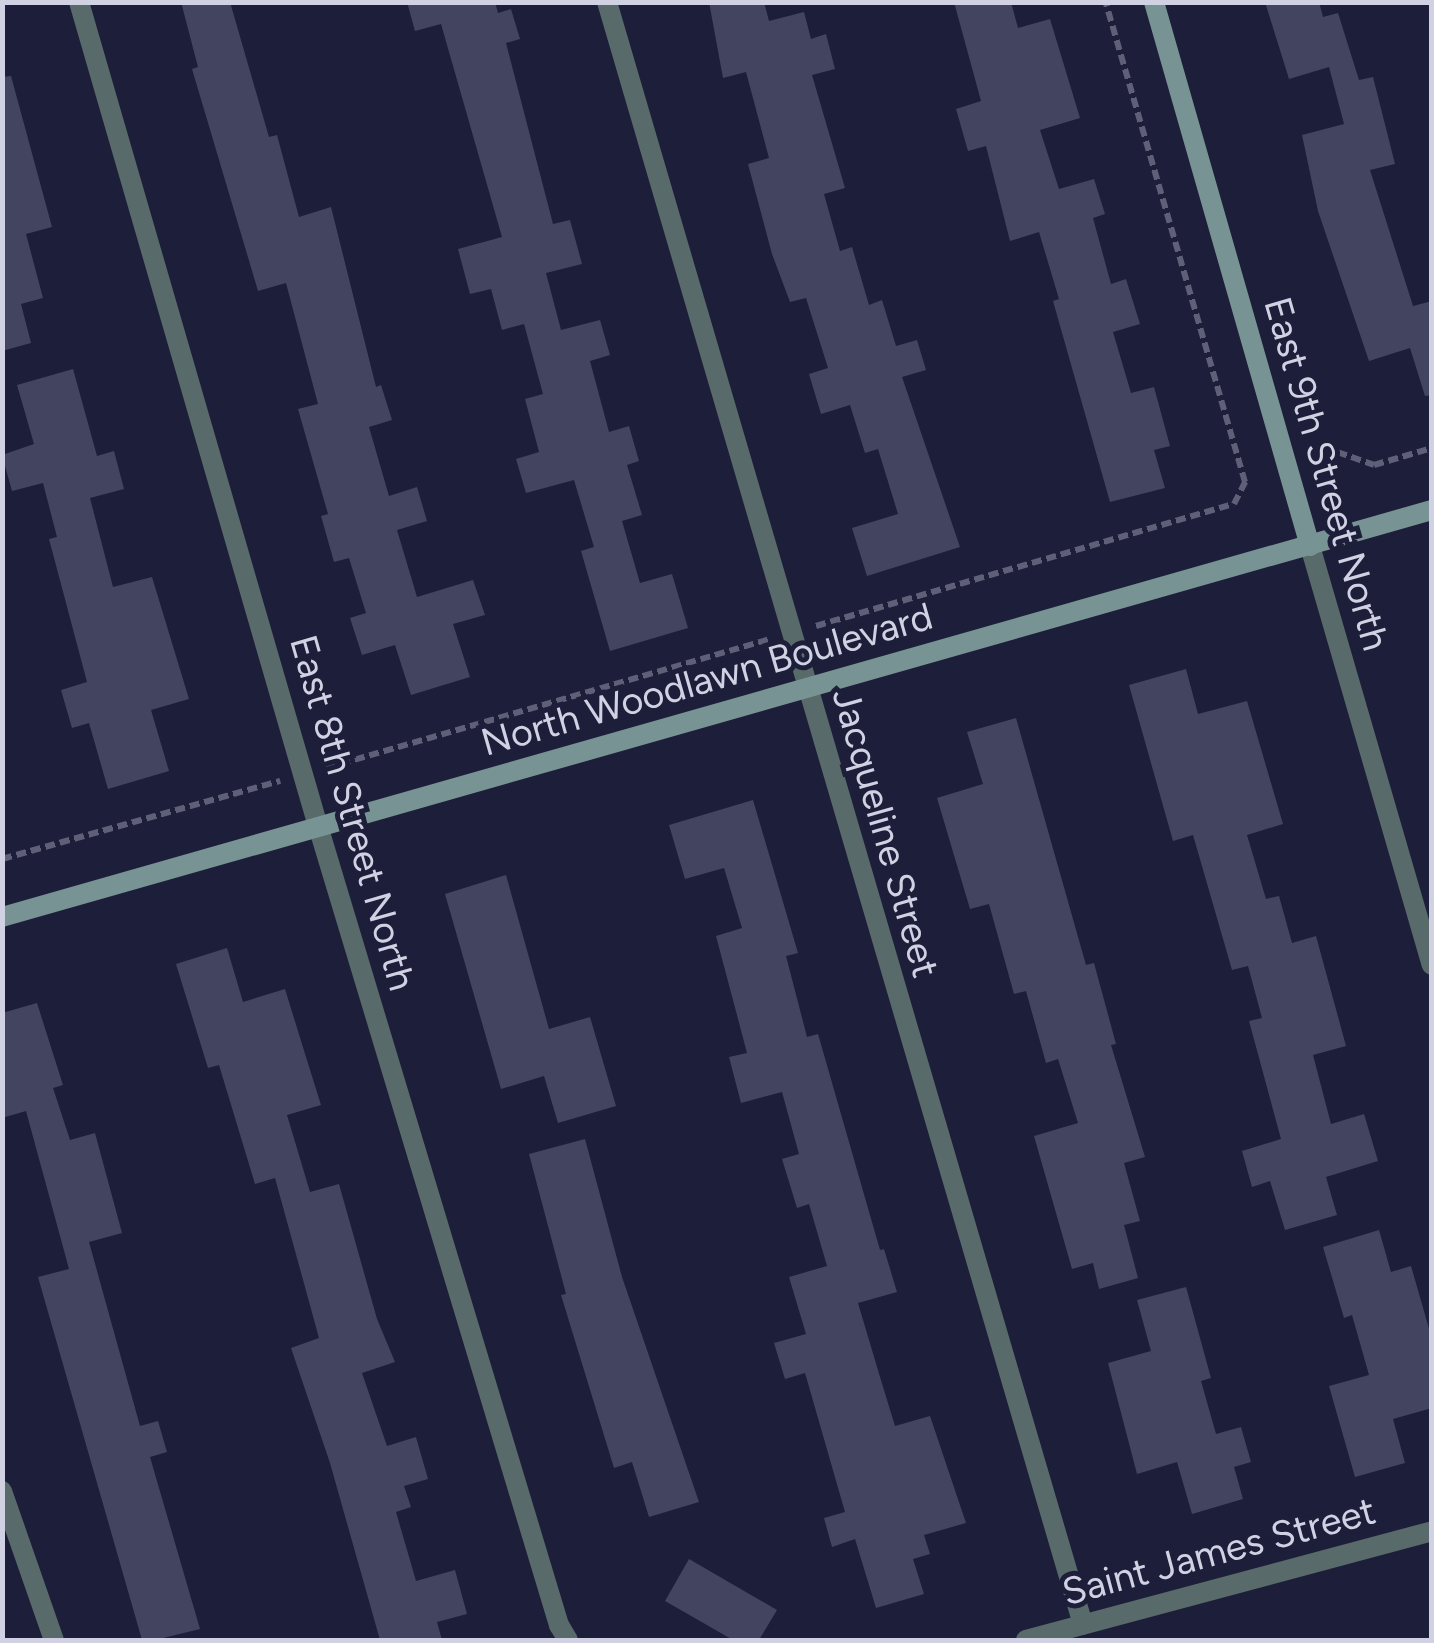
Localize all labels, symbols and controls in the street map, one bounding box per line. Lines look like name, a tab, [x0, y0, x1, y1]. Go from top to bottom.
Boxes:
street label: East 9th Street North	[1254, 292, 1398, 656]
street label: North Woodlawn Boulevard	[476, 594, 938, 766]
street label: East 8th Street North	[279, 630, 425, 996]
street label: Jacqueline Street	[822, 683, 948, 983]
street label: Saint James Street	[1058, 1488, 1380, 1616]

